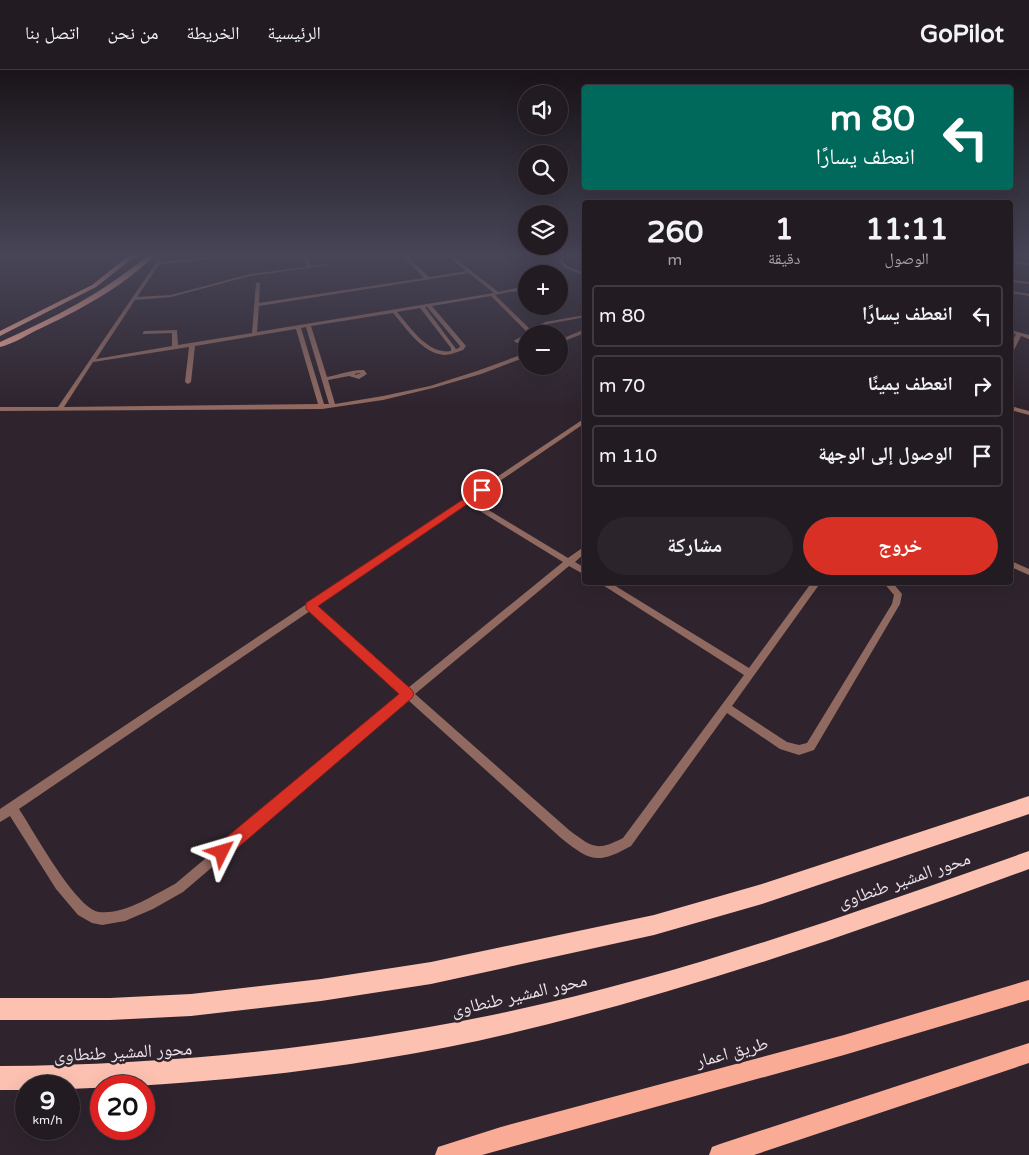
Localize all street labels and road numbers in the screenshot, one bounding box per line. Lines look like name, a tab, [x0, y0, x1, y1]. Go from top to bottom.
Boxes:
street label: محور المشير طنطاوى	[835, 847, 973, 913]
street label: محور المشير طنطاوى	[449, 969, 589, 1021]
street label: طريق اعمار	[693, 1032, 771, 1072]
street label: محور المشير طنطاوى	[53, 1037, 193, 1067]

